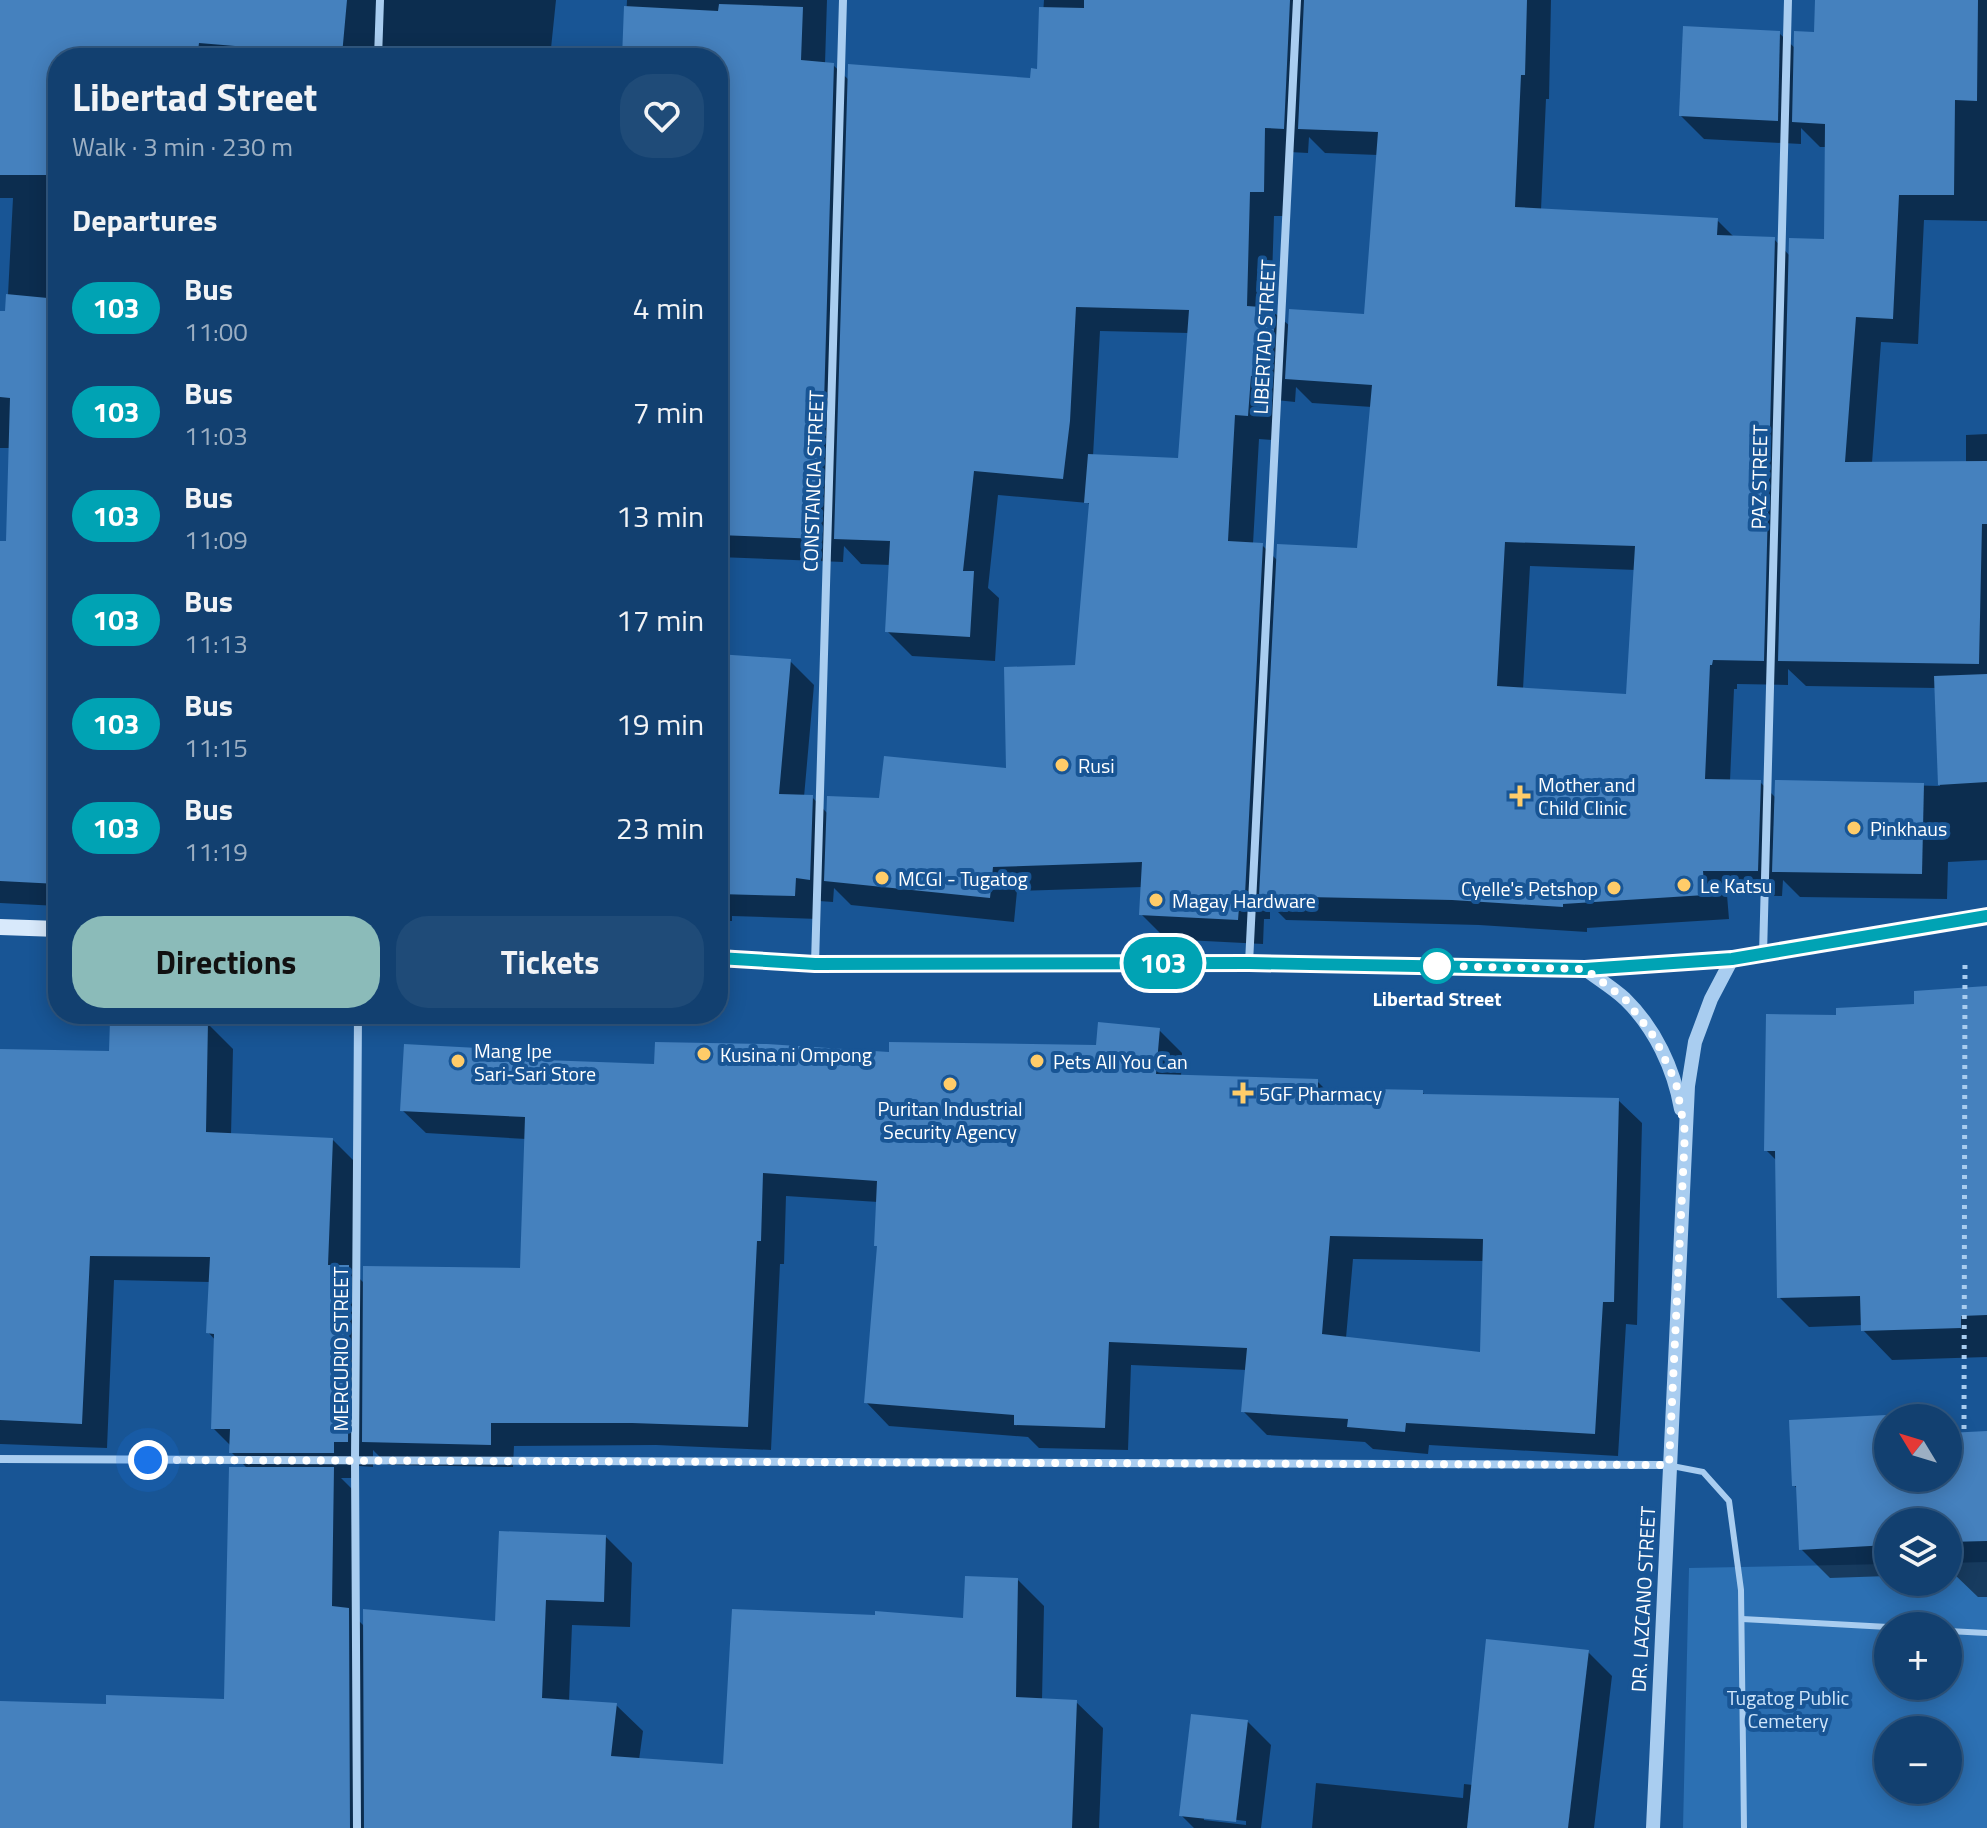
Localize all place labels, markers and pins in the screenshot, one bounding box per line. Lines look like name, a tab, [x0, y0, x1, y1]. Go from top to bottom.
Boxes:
place label: Rusi	[1078, 750, 1115, 781]
marker: Rusi	[1053, 756, 1071, 774]
place label: Mother and Child Clinic	[1538, 769, 1636, 823]
marker: Mother and Child Clinic	[1509, 785, 1531, 807]
place label: Pinkhaus	[1870, 813, 1947, 844]
marker: Pinkhaus	[1845, 819, 1863, 837]
place label: MCGI - Tugatog	[898, 863, 1028, 894]
marker: MCGI - Tugatog	[873, 869, 891, 887]
place label: Le Katsu	[1700, 870, 1772, 901]
place label: Cyelle's Petshop	[1461, 873, 1598, 904]
marker: Le Katsu	[1675, 876, 1693, 894]
marker: Cyelle's Petshop	[1605, 879, 1623, 897]
place label: Magay Hardware	[1172, 885, 1316, 916]
marker: Magay Hardware	[1147, 891, 1165, 909]
marker: Libertad Street	[1420, 949, 1454, 983]
place label: Libertad Street	[1372, 983, 1502, 1014]
place label: Mang Ipe Sari-Sari Store	[474, 1035, 596, 1089]
place label: Kusina ni Ompong	[720, 1039, 872, 1070]
marker: Kusina ni Ompong	[695, 1045, 713, 1063]
place label: Pets All You Can	[1053, 1046, 1188, 1077]
marker: Mang Ipe Sari-Sari Store	[449, 1052, 467, 1070]
marker: Pets All You Can	[1028, 1052, 1046, 1070]
marker: Puritan Industrial Security Agency	[941, 1075, 959, 1093]
place label: 5GF Pharmacy	[1259, 1078, 1382, 1109]
marker: 5GF Pharmacy	[1234, 1084, 1252, 1102]
place label: Puritan Industrial Security Agency	[877, 1093, 1023, 1147]

